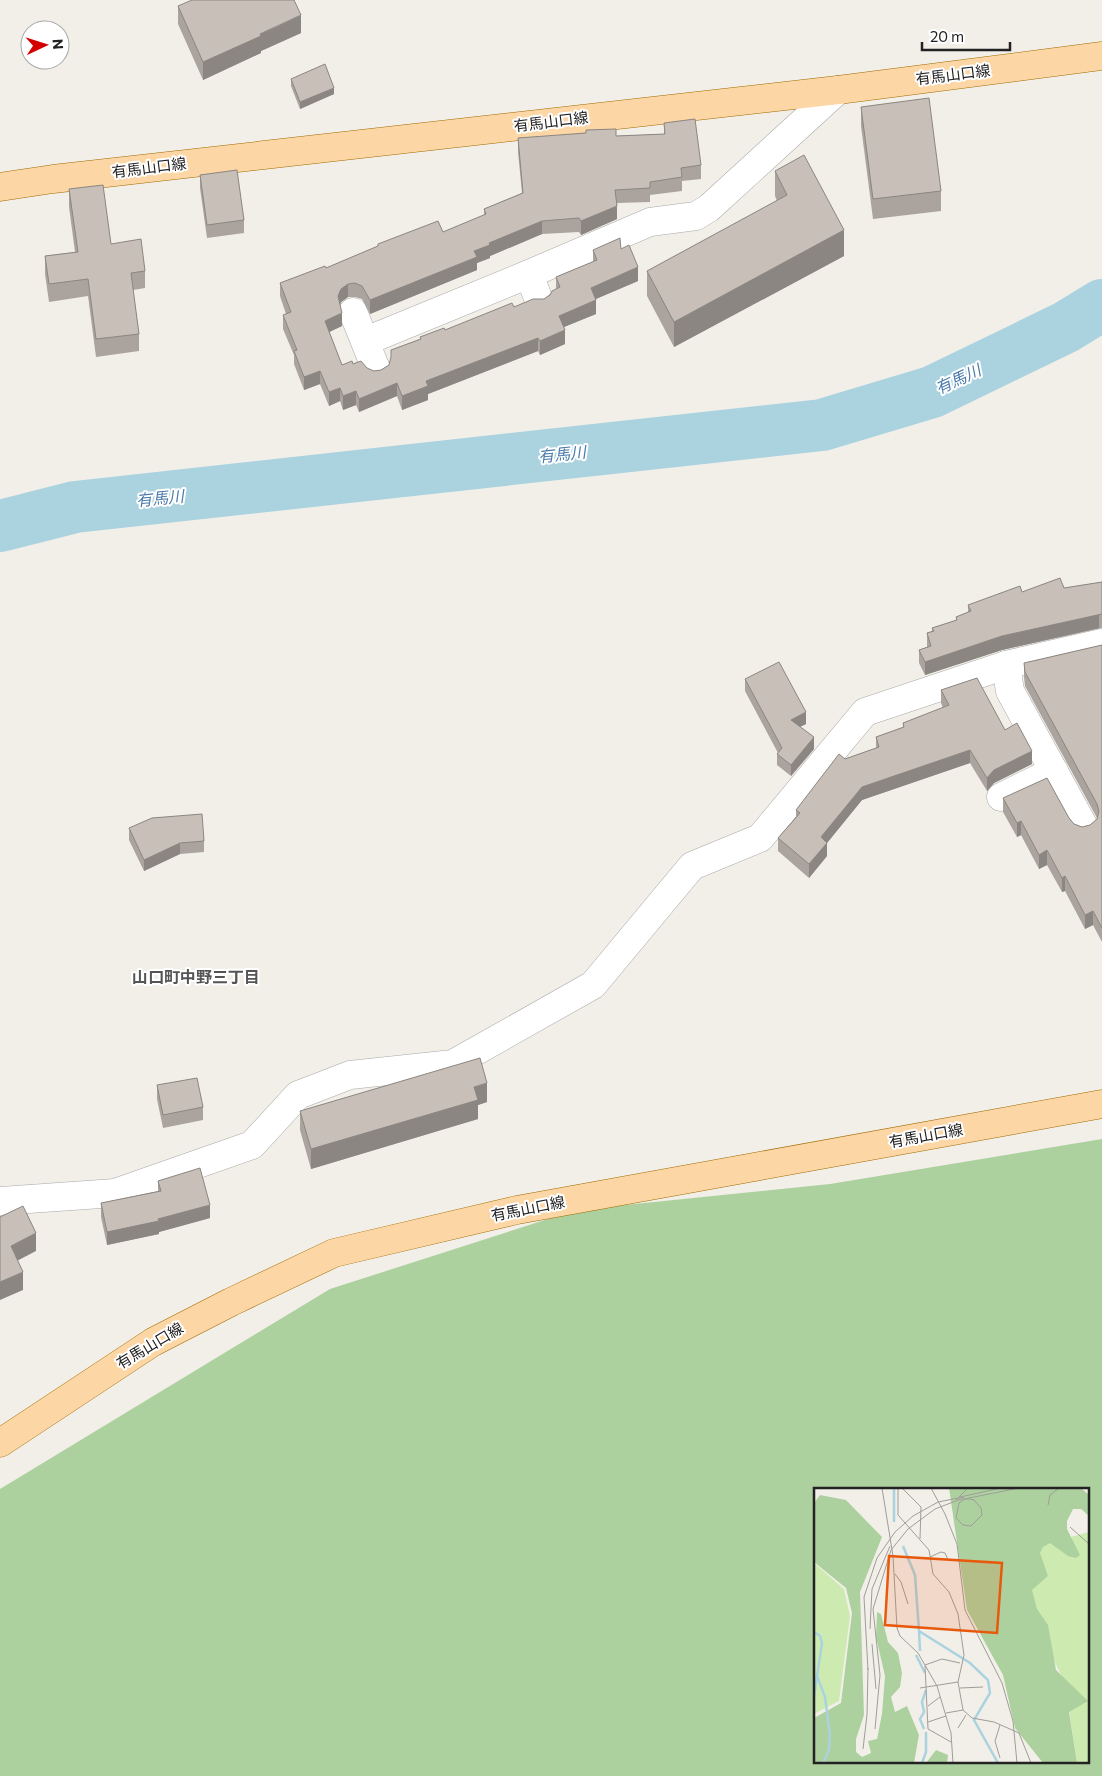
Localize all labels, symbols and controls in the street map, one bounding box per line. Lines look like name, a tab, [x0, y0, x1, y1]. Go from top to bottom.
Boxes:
north arrow	[20, 20, 70, 70]
scale bar	[922, 20, 1010, 52]
text: 20 m	[930, 27, 964, 45]
text: N	[50, 38, 67, 50]
street label: 有馬山口線	[915, 61, 991, 88]
street label: 有馬山口線	[513, 108, 589, 135]
street label: 有馬山口線	[111, 154, 187, 181]
water label: 有馬川	[932, 359, 985, 397]
water label: 有馬川	[537, 441, 589, 465]
water label: 有馬川	[135, 485, 187, 509]
district label: 山口町中野三丁目	[132, 967, 260, 986]
street label: 有馬山口線	[887, 1120, 964, 1150]
street label: 有馬山口線	[489, 1192, 566, 1224]
street label: 有馬山口線	[113, 1318, 186, 1372]
inset map	[814, 1488, 1090, 1764]

